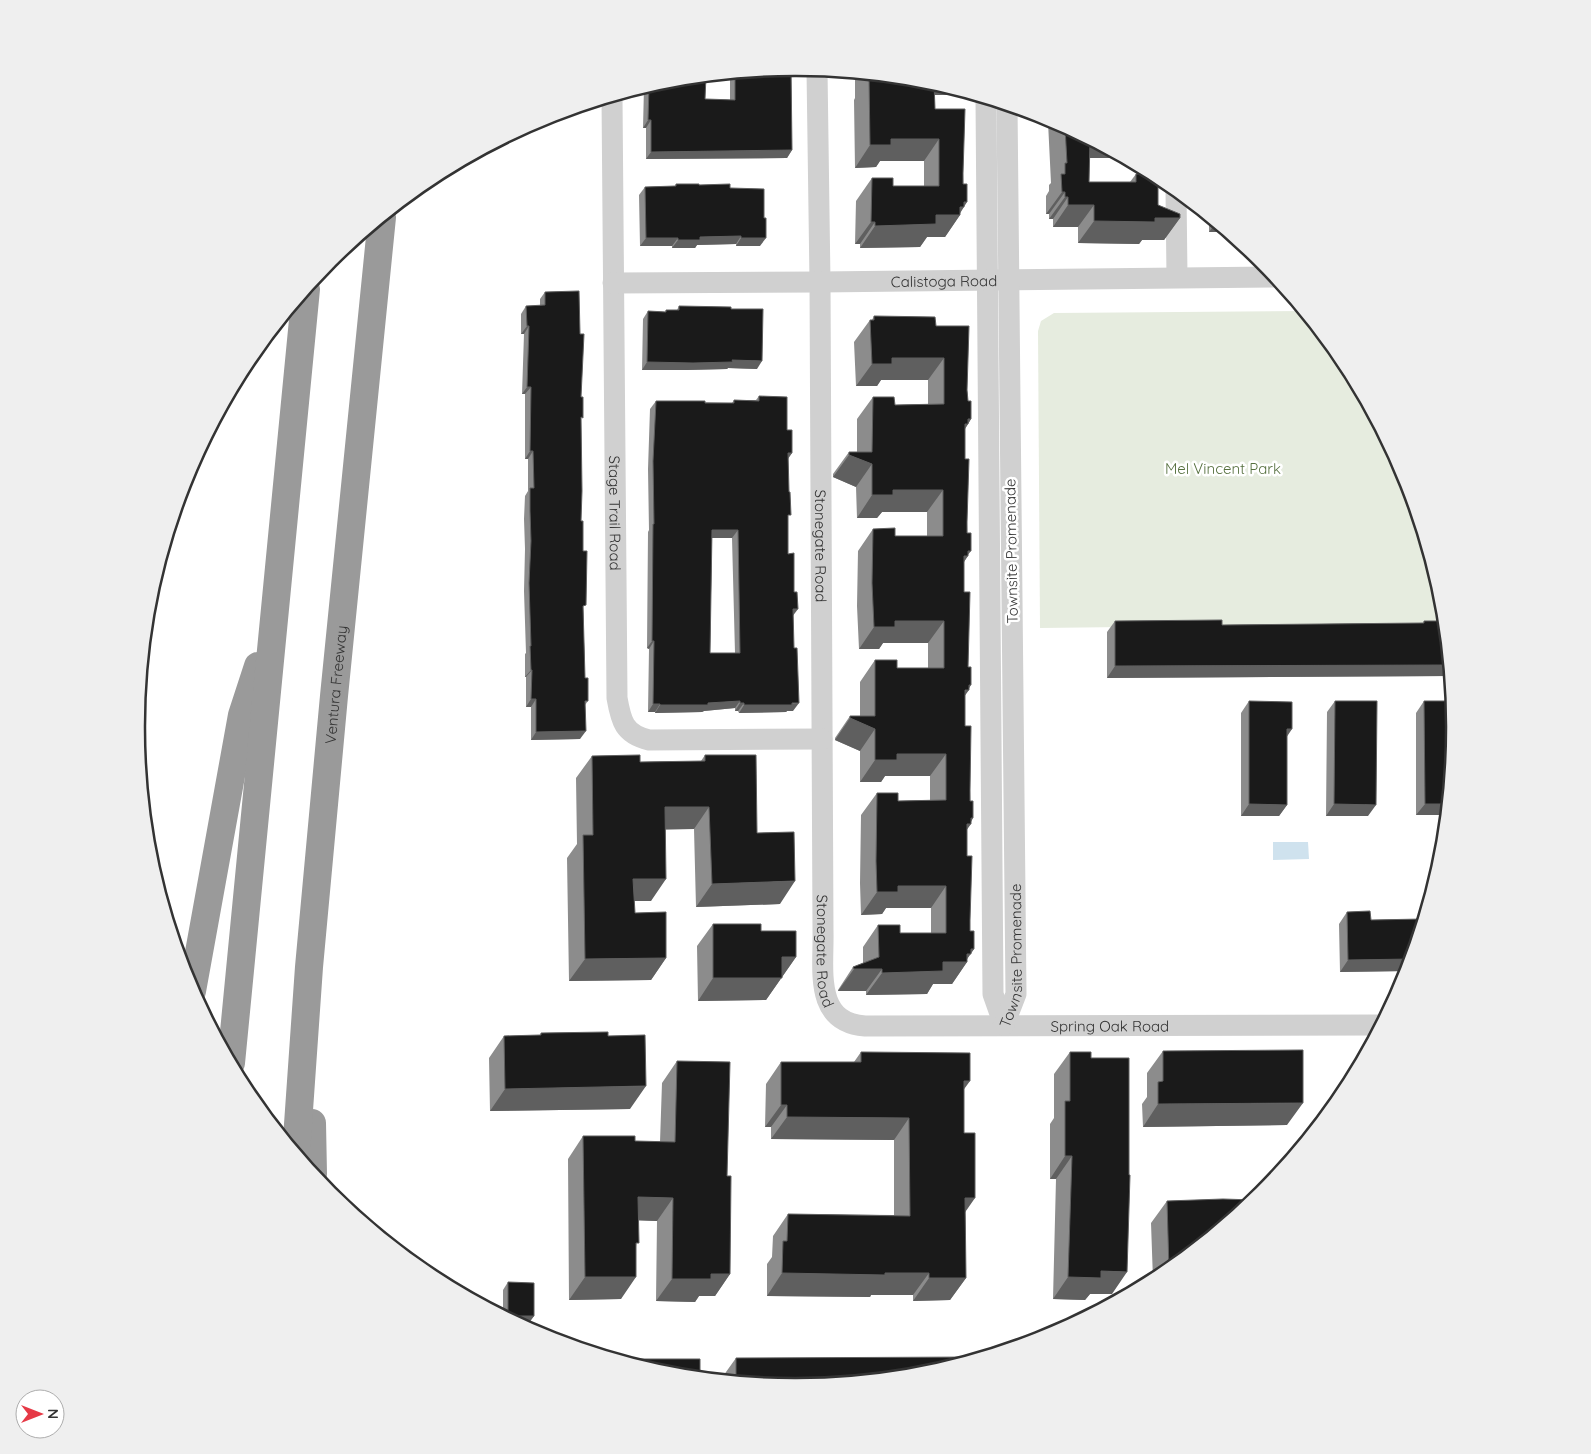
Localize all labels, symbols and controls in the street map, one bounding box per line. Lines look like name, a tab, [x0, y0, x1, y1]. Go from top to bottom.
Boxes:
street label: Calistoga Road	[891, 271, 997, 291]
street label: Stage Trail Road	[605, 455, 625, 571]
park label: Mel Vincent Park	[1165, 459, 1281, 478]
street label: Townsite Promenade	[1000, 478, 1022, 624]
street label: Stonegate Road	[811, 490, 831, 602]
street label: Ventura Freeway	[320, 625, 351, 745]
street label: Townsite Promenade	[995, 884, 1025, 1030]
street label: Stonegate Road	[813, 895, 839, 1010]
street label: Spring Oak Road	[1050, 1016, 1169, 1035]
north arrow	[15, 1389, 65, 1439]
text: N	[44, 1409, 62, 1419]

